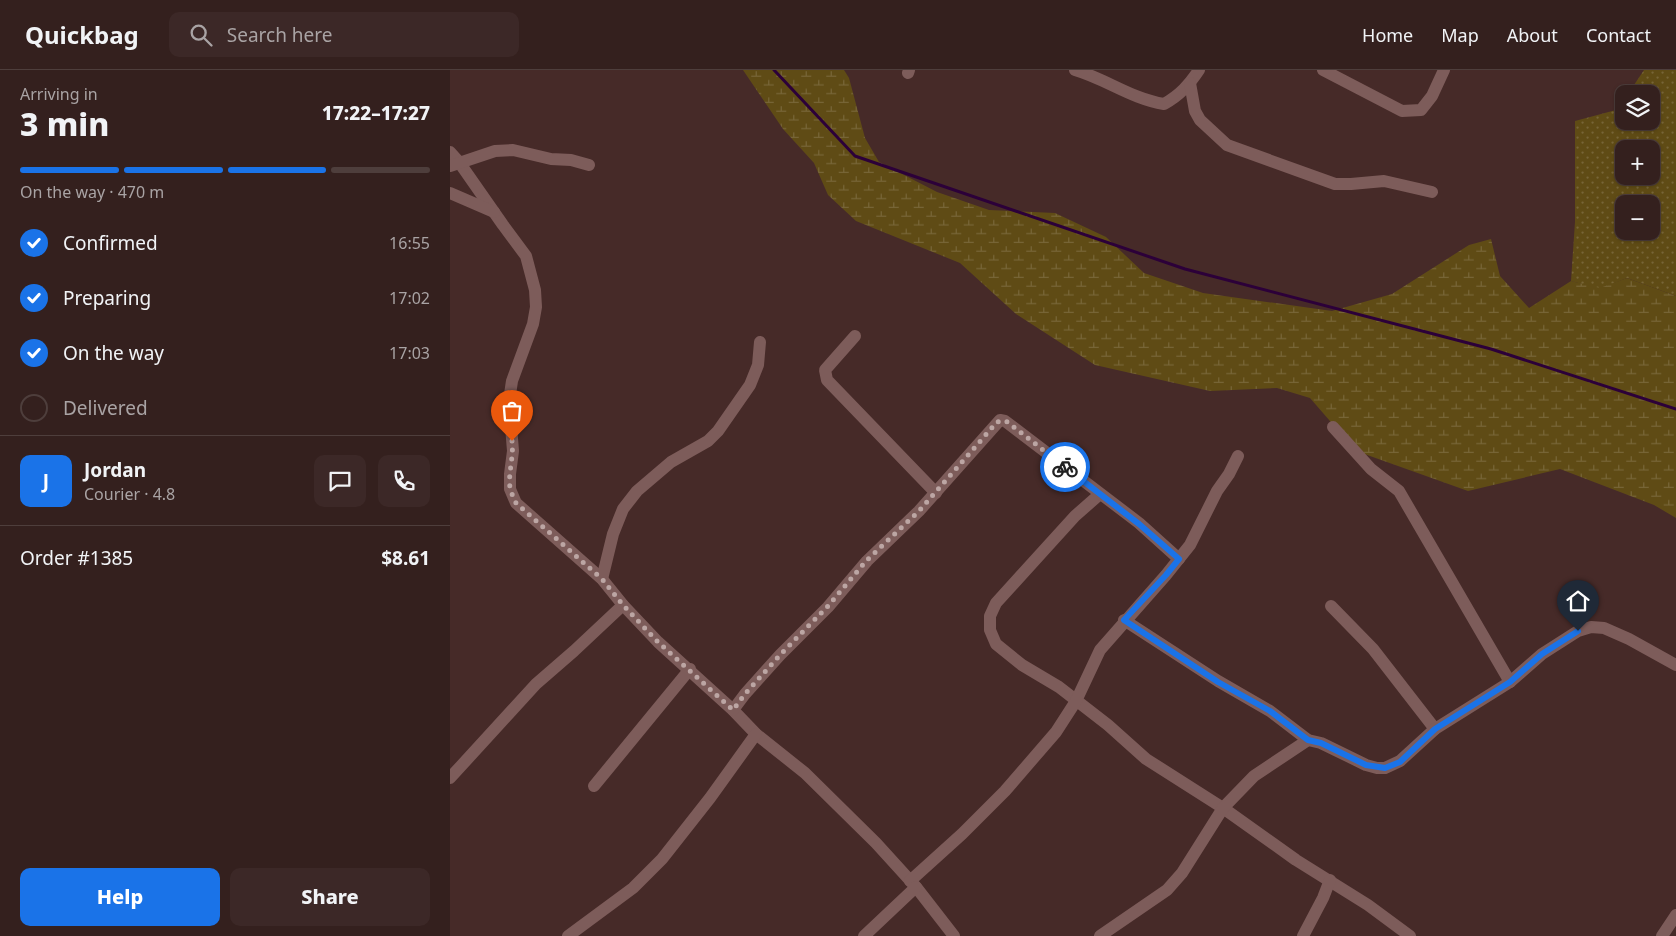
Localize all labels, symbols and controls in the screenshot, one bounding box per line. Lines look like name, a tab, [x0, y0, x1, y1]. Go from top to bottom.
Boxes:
search box	[169, 12, 519, 57]
text: Quickbag	[25, 18, 139, 51]
icon: search	[187, 21, 215, 49]
text: Search here	[227, 22, 332, 48]
text: Home	[1362, 23, 1413, 47]
text: Map	[1441, 23, 1479, 47]
text: About	[1507, 23, 1558, 47]
text: Contact	[1586, 23, 1651, 47]
text: Arriving in	[20, 83, 98, 105]
map controls	[1615, 85, 1660, 240]
button: layers	[1615, 85, 1660, 130]
text: 17:22–17:27	[322, 100, 430, 126]
text: 3 min	[20, 102, 109, 145]
button: +	[1615, 140, 1660, 185]
text: On the way · 470 m	[20, 181, 164, 203]
button: −	[1615, 195, 1660, 240]
icon: check	[20, 229, 48, 257]
text: Confirmed	[63, 230, 158, 256]
text: 16:55	[389, 232, 430, 254]
icon: check	[20, 284, 48, 312]
text: Preparing	[63, 285, 151, 311]
text: 17:02	[389, 287, 430, 309]
icon: check	[20, 339, 48, 367]
text: On the way	[63, 340, 164, 366]
text: 17:03	[389, 342, 430, 364]
pin	[491, 390, 533, 441]
text: Delivered	[63, 395, 148, 421]
icon: bag	[498, 397, 526, 425]
courier	[1040, 442, 1090, 492]
icon: bike	[1051, 453, 1079, 481]
button: chat	[314, 455, 366, 507]
button: phone	[378, 455, 430, 507]
text: Jordan	[84, 457, 146, 483]
text: J	[43, 468, 49, 494]
text: Courier · 4.8	[84, 483, 175, 505]
text: Order #1385	[20, 545, 133, 571]
text: $8.61	[381, 545, 430, 571]
pin	[1557, 580, 1599, 631]
icon: home	[1564, 587, 1592, 615]
button: Help	[20, 868, 220, 926]
button: Share	[230, 868, 430, 926]

